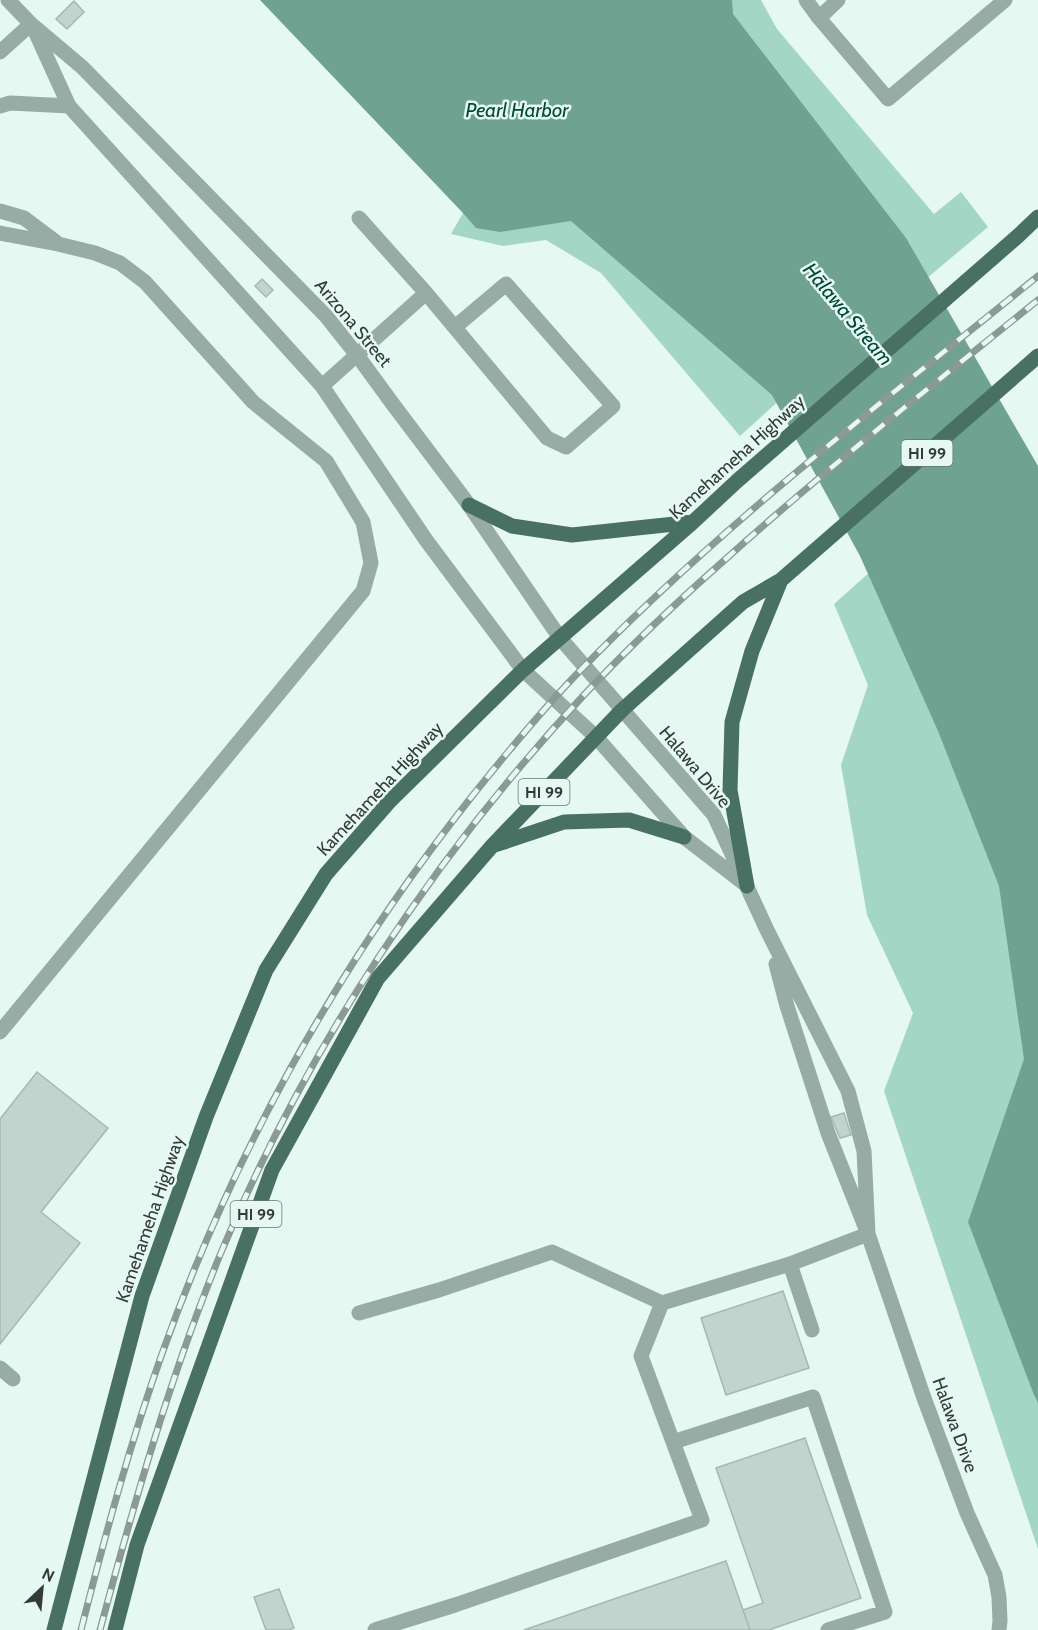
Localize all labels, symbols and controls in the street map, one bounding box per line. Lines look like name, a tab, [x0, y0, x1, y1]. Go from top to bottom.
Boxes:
water label: Pearl Harbor	[466, 98, 569, 122]
water label: Hālawa Stream	[798, 258, 898, 370]
street label: Arizona Street	[310, 275, 396, 371]
street label: Kamehameha Highway	[665, 390, 809, 524]
road number: HI 99	[902, 440, 952, 466]
street label: Kamehameha Highway	[312, 718, 448, 860]
street label: Halawa Drive	[654, 722, 736, 812]
road number: HI 99	[518, 779, 570, 805]
street label: Kamehameha Highway	[111, 1133, 189, 1305]
road number: HI 99	[230, 1201, 282, 1227]
street label: Halawa Drive	[928, 1374, 982, 1476]
north arrow	[12, 1558, 72, 1618]
text: N	[39, 1564, 58, 1586]

